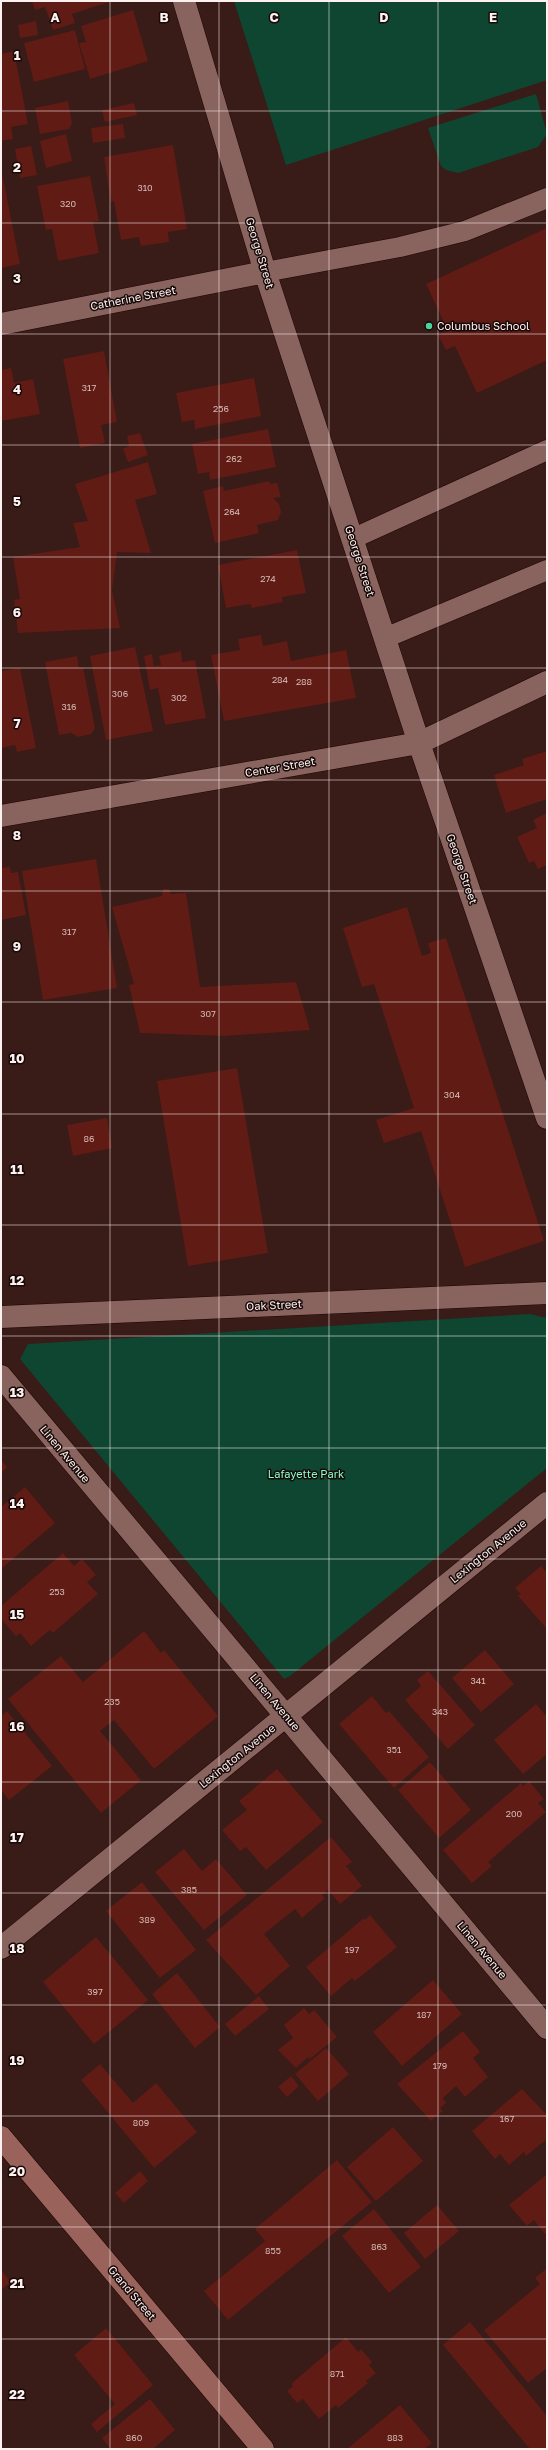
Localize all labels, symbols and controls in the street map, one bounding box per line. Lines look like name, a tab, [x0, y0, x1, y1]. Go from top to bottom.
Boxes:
text: A	[50, 9, 60, 25]
text: B	[159, 9, 169, 25]
text: C	[269, 9, 279, 25]
text: D	[379, 9, 389, 25]
text: E	[489, 9, 497, 25]
text: 1	[14, 47, 21, 63]
text: 2	[13, 159, 21, 175]
house number: 310	[137, 182, 153, 193]
house number: 320	[60, 198, 76, 209]
street label: George Street	[244, 216, 277, 290]
text: 3	[13, 270, 21, 286]
street label: Catherine Street	[89, 283, 177, 312]
place label: Columbus School	[437, 319, 530, 332]
marker: Columbus School	[424, 321, 434, 331]
text: 4	[13, 381, 21, 397]
house number: 317	[82, 382, 96, 393]
house number: 256	[213, 403, 229, 414]
house number: 262	[226, 453, 242, 464]
text: 5	[13, 493, 21, 509]
house number: 264	[224, 506, 241, 517]
street label: George Street	[343, 524, 378, 598]
house number: 274	[260, 573, 276, 584]
text: 6	[13, 604, 21, 620]
house number: 284	[272, 674, 289, 685]
house number: 288	[296, 676, 312, 687]
house number: 306	[112, 688, 128, 699]
house number: 302	[171, 692, 187, 703]
house number: 316	[61, 701, 77, 712]
text: 7	[13, 715, 21, 731]
street label: Center Street	[244, 754, 316, 779]
text: 8	[13, 827, 21, 843]
street label: George Street	[444, 832, 481, 906]
house number: 317	[62, 926, 76, 937]
text: 9	[13, 938, 21, 954]
house number: 307	[200, 1008, 216, 1019]
text: 10	[9, 1050, 25, 1066]
house number: 304	[444, 1089, 461, 1100]
house number: 86	[84, 1133, 94, 1144]
text: 11	[10, 1161, 24, 1177]
text: 12	[10, 1272, 24, 1288]
street label: Oak Street	[246, 1297, 302, 1312]
text: 13	[10, 1384, 24, 1400]
street label: Linen Avenue	[38, 1422, 93, 1485]
park label: Lafayette Park	[268, 1467, 344, 1480]
text: 14	[10, 1495, 24, 1511]
street label: Lexington Avenue	[447, 1516, 528, 1585]
house number: 253	[49, 1586, 65, 1597]
text: 15	[10, 1606, 24, 1622]
street label: Linen Avenue	[248, 1670, 303, 1733]
house number: 341	[470, 1675, 486, 1686]
house number: 235	[104, 1696, 120, 1707]
house number: 343	[432, 1706, 448, 1717]
text: 16	[10, 1718, 24, 1734]
street label: Lexington Avenue	[196, 1721, 277, 1790]
house number: 351	[387, 1744, 402, 1755]
house number: 200	[506, 1808, 523, 1819]
text: 17	[10, 1829, 24, 1845]
house number: 385	[181, 1884, 197, 1895]
house number: 389	[139, 1914, 155, 1925]
street label: Linen Avenue	[455, 1918, 510, 1981]
text: 18	[9, 1940, 25, 1956]
house number: 197	[345, 1944, 360, 1955]
house number: 397	[87, 1986, 103, 1997]
house number: 187	[417, 2009, 432, 2020]
text: 19	[10, 2052, 24, 2068]
house number: 179	[433, 2060, 447, 2071]
house number: 167	[500, 2113, 515, 2124]
house number: 809	[133, 2117, 149, 2128]
text: 20	[9, 2163, 25, 2179]
house number: 863	[371, 2241, 387, 2252]
house number: 855	[265, 2245, 281, 2256]
street label: Grand Street	[106, 2263, 159, 2323]
text: 21	[10, 2275, 25, 2291]
house number: 871	[330, 2368, 345, 2379]
text: 22	[9, 2386, 25, 2402]
house number: 860	[126, 2432, 143, 2443]
house number: 883	[387, 2432, 403, 2443]

